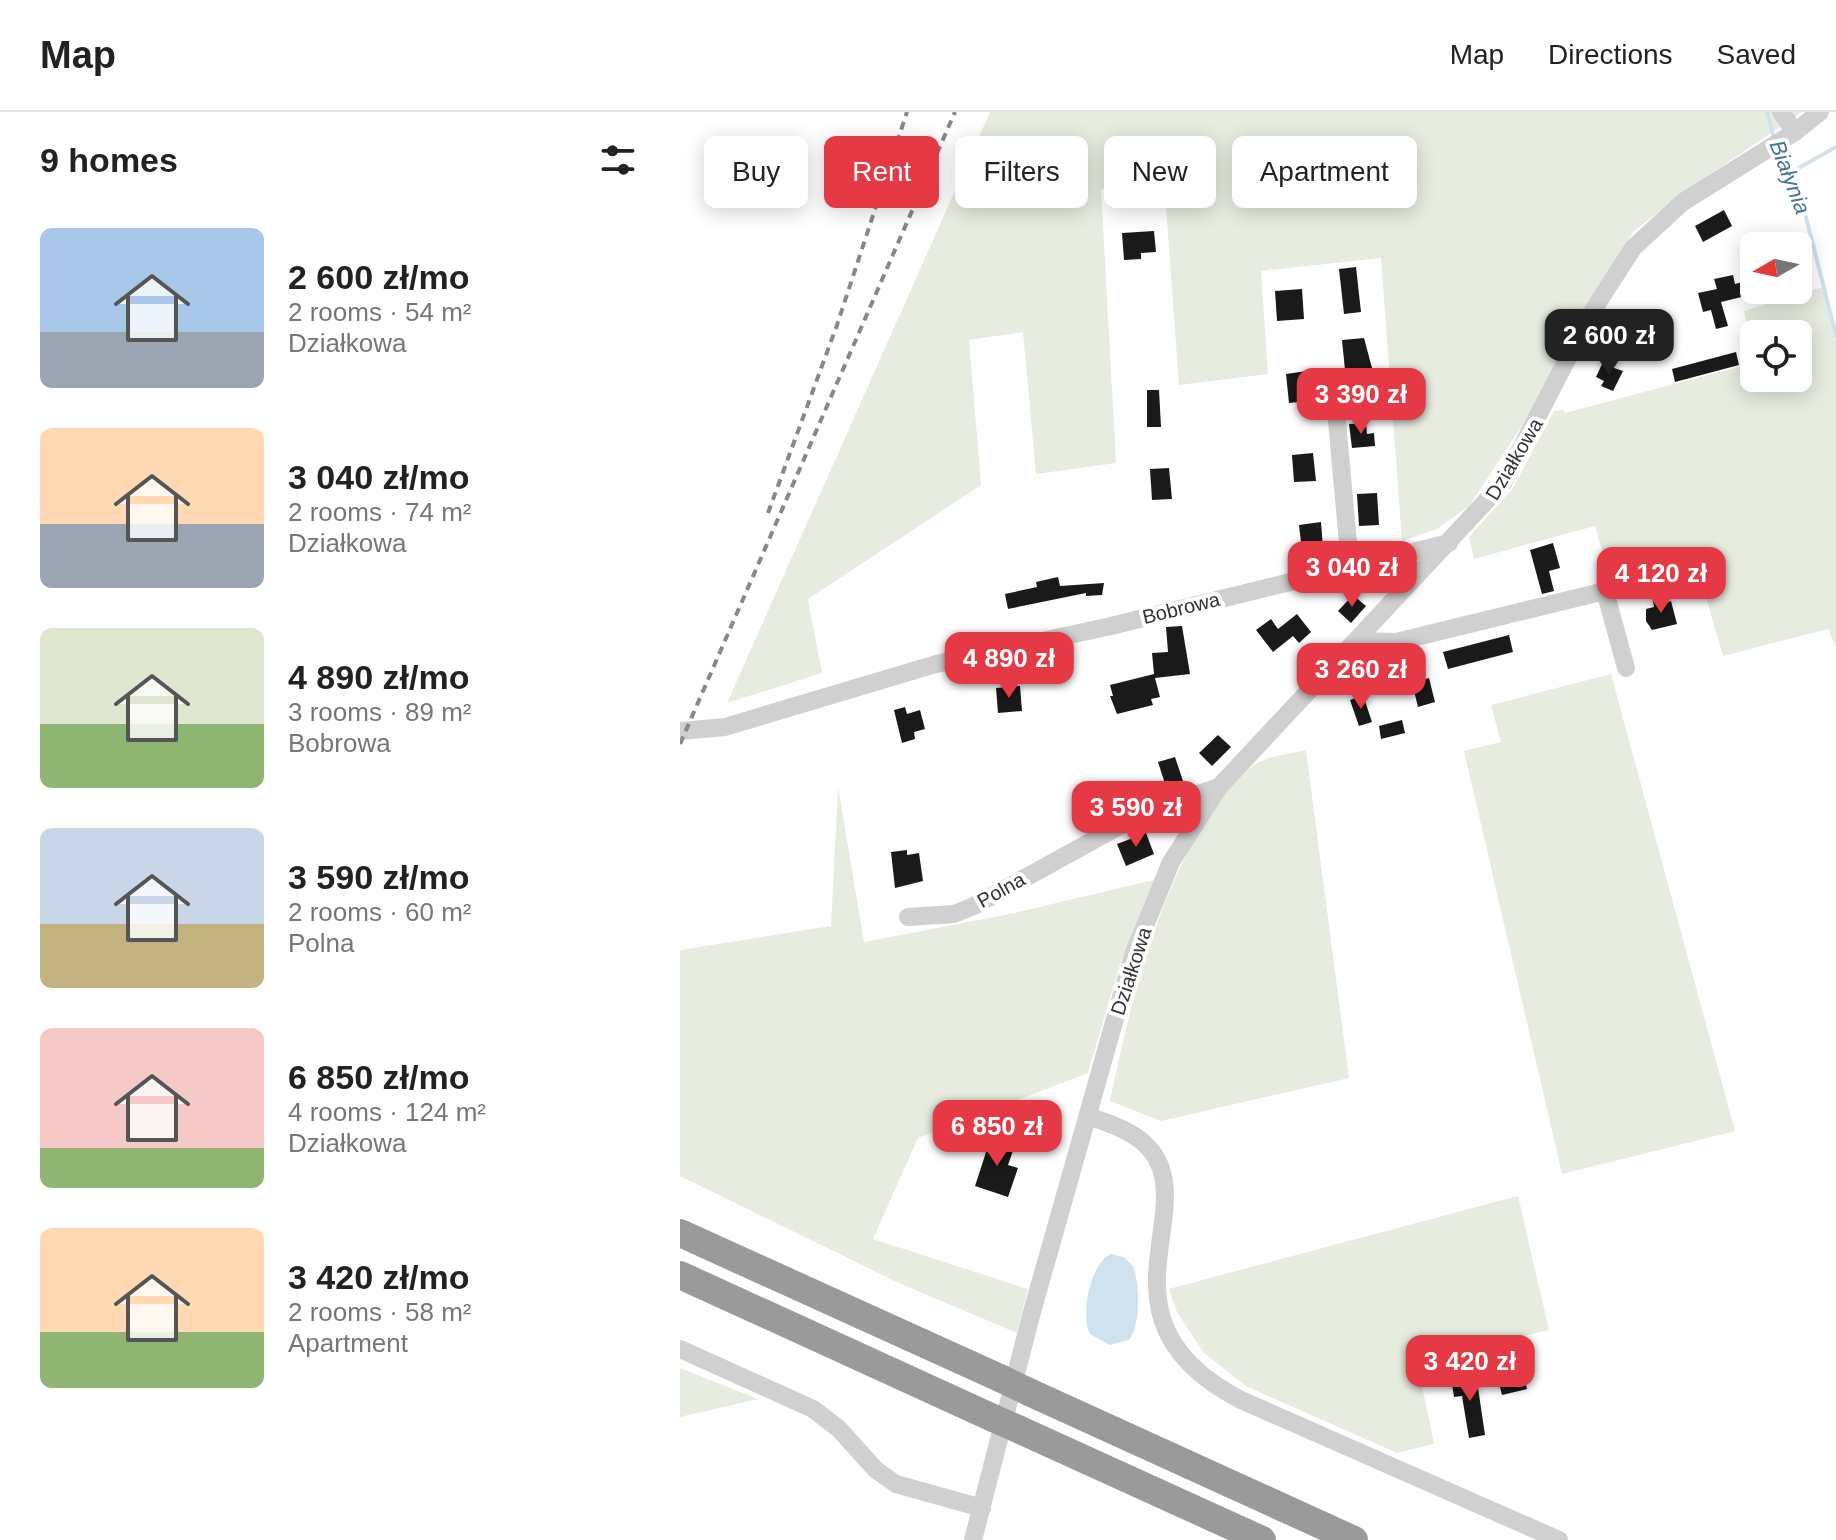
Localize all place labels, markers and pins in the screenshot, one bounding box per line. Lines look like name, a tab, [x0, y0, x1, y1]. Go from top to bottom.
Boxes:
pin: 2 600 zł	[1526, 309, 1692, 377]
pin: 3 390 zł	[1278, 368, 1444, 436]
pin: 3 040 zł	[1269, 541, 1435, 609]
pin: 4 120 zł	[1578, 547, 1744, 615]
pin: 4 890 zł	[926, 632, 1092, 700]
pin: 3 260 zł	[1278, 643, 1444, 711]
pin: 3 590 zł	[1053, 781, 1219, 849]
pin: 6 850 zł	[914, 1100, 1080, 1168]
pin: 3 420 zł	[1387, 1335, 1553, 1403]

